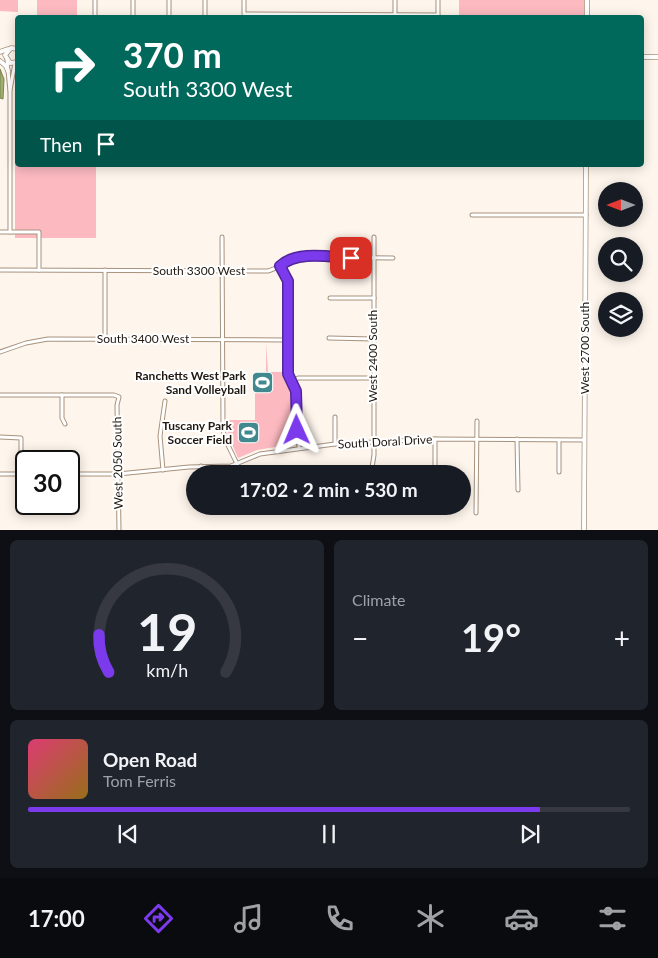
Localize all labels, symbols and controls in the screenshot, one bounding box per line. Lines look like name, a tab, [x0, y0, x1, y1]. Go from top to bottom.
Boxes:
text: 370 m	[123, 33, 222, 75]
icon: right	[40, 35, 105, 100]
text: South 3300 West	[123, 75, 292, 102]
icon: arrive	[92, 130, 120, 158]
text: Then	[40, 133, 82, 156]
north arrow	[598, 182, 642, 228]
map controls	[598, 182, 643, 337]
pin	[330, 237, 372, 279]
button: search	[598, 237, 643, 282]
icon: arrive	[337, 244, 365, 272]
street label: South 3300 West	[153, 263, 246, 278]
button: layers	[598, 292, 643, 337]
street label: West 2700 South	[577, 302, 592, 394]
street label: West 2400 South	[365, 310, 380, 402]
street label: South 3400 West	[97, 331, 190, 346]
place label: Ranchetts West Park Sand Volleyball	[135, 368, 247, 397]
sports icon: Ranchetts West Park Sand Volleyball	[250, 371, 274, 395]
position arrow	[270, 403, 322, 455]
street label: West 2050 South	[109, 417, 126, 509]
place label: Tuscany Park Soccer Field	[162, 418, 233, 447]
sports icon: Tuscany Park Soccer Field	[236, 421, 260, 445]
street label: South Doral Drive	[337, 432, 433, 451]
speed limit sign: 30	[15, 450, 80, 515]
text: 17:02 · 2 min · 530 m	[239, 478, 418, 501]
text: Climate	[352, 590, 405, 609]
text: 19	[137, 600, 197, 662]
text: 19°	[461, 614, 521, 660]
text: −	[352, 621, 368, 655]
text: +	[614, 621, 630, 655]
text: km/h	[146, 659, 188, 681]
text: Open Road	[103, 748, 197, 771]
text: Tom Ferris	[103, 771, 176, 790]
icon: previous	[114, 820, 142, 848]
icon: pause	[315, 820, 343, 848]
icon: next	[516, 820, 544, 848]
icon: directions	[141, 901, 176, 936]
icon: music	[231, 901, 266, 936]
icon: phone	[322, 901, 357, 936]
icon: climate	[413, 901, 448, 936]
icon: car	[504, 901, 539, 936]
icon: filters	[595, 901, 630, 936]
text: 17:00	[28, 905, 85, 932]

